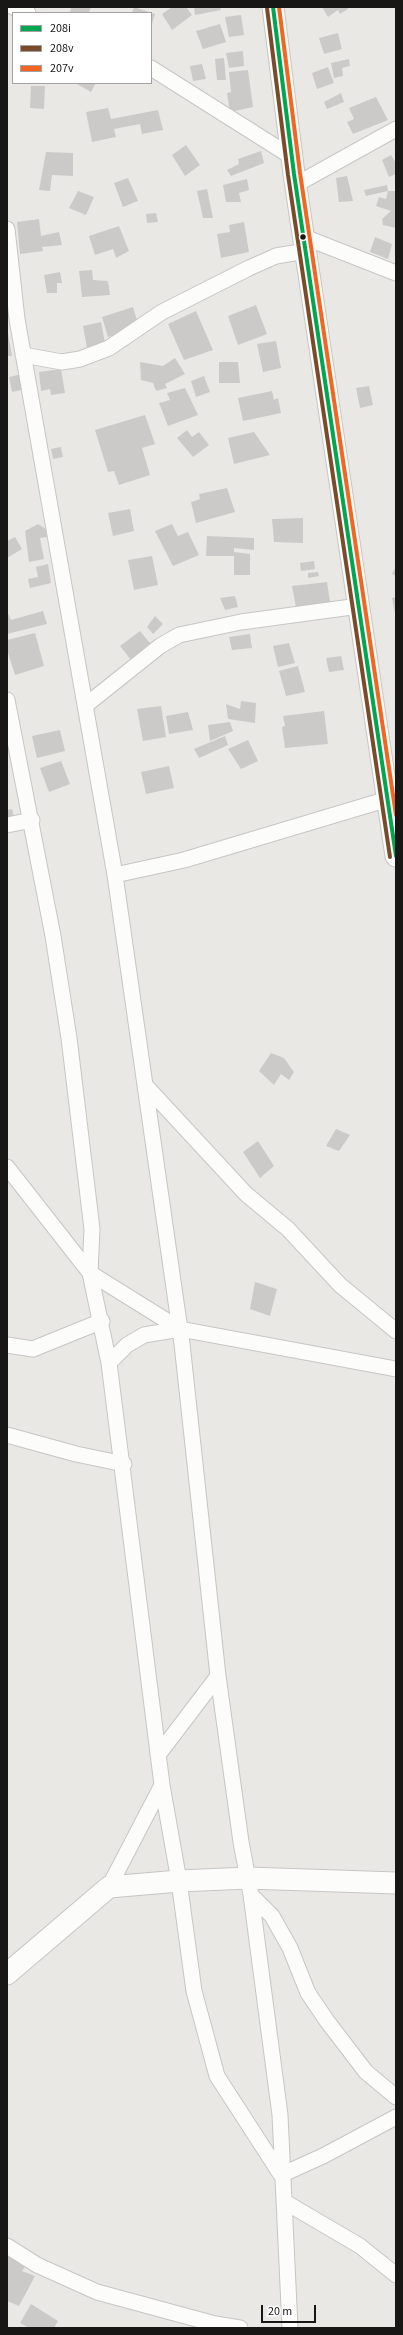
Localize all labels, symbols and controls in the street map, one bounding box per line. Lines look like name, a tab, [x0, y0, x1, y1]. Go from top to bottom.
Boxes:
legend	[12, 12, 152, 84]
text: 208i	[50, 20, 71, 37]
text: 208v	[50, 40, 74, 57]
text: 207v	[50, 60, 74, 77]
unlabelled marker	[298, 232, 308, 242]
scale bar	[263, 2297, 318, 2323]
text: 20 m	[268, 2303, 292, 2320]

